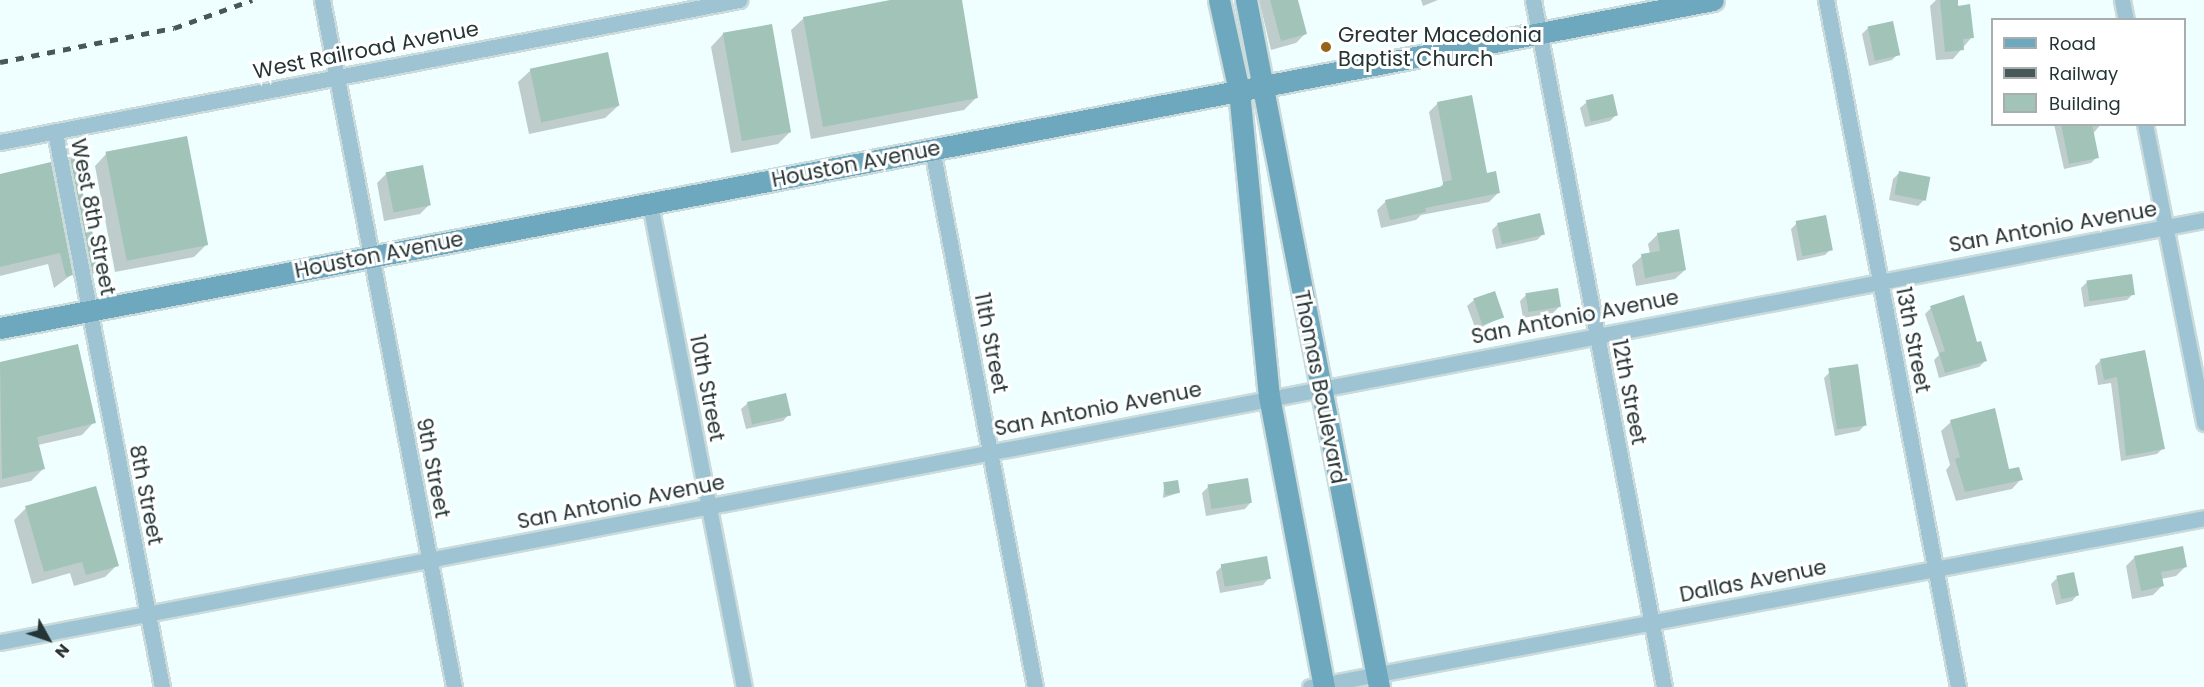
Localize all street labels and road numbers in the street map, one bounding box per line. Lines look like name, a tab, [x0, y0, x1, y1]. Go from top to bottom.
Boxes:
street label: West Railroad Avenue	[251, 16, 481, 84]
street label: Houston Avenue	[769, 135, 943, 193]
street label: West 8th Street	[65, 136, 121, 298]
street label: San Antonio Avenue	[1947, 196, 2159, 258]
street label: Houston Avenue	[292, 226, 466, 284]
street label: San Antonio Avenue	[1469, 285, 1681, 349]
street label: 13th Street	[1890, 285, 1936, 395]
street label: Thomas Boulevard	[1289, 288, 1351, 486]
street label: 11th Street	[969, 291, 1013, 395]
street label: 10th Street	[684, 333, 730, 443]
street label: 12th Street	[1606, 337, 1652, 447]
street label: San Antonio Avenue	[992, 377, 1204, 441]
street label: 9th Street	[411, 416, 455, 520]
street label: 8th Street	[124, 443, 168, 547]
street label: San Antonio Avenue	[515, 470, 727, 534]
street label: Dallas Avenue	[1677, 554, 1829, 608]

